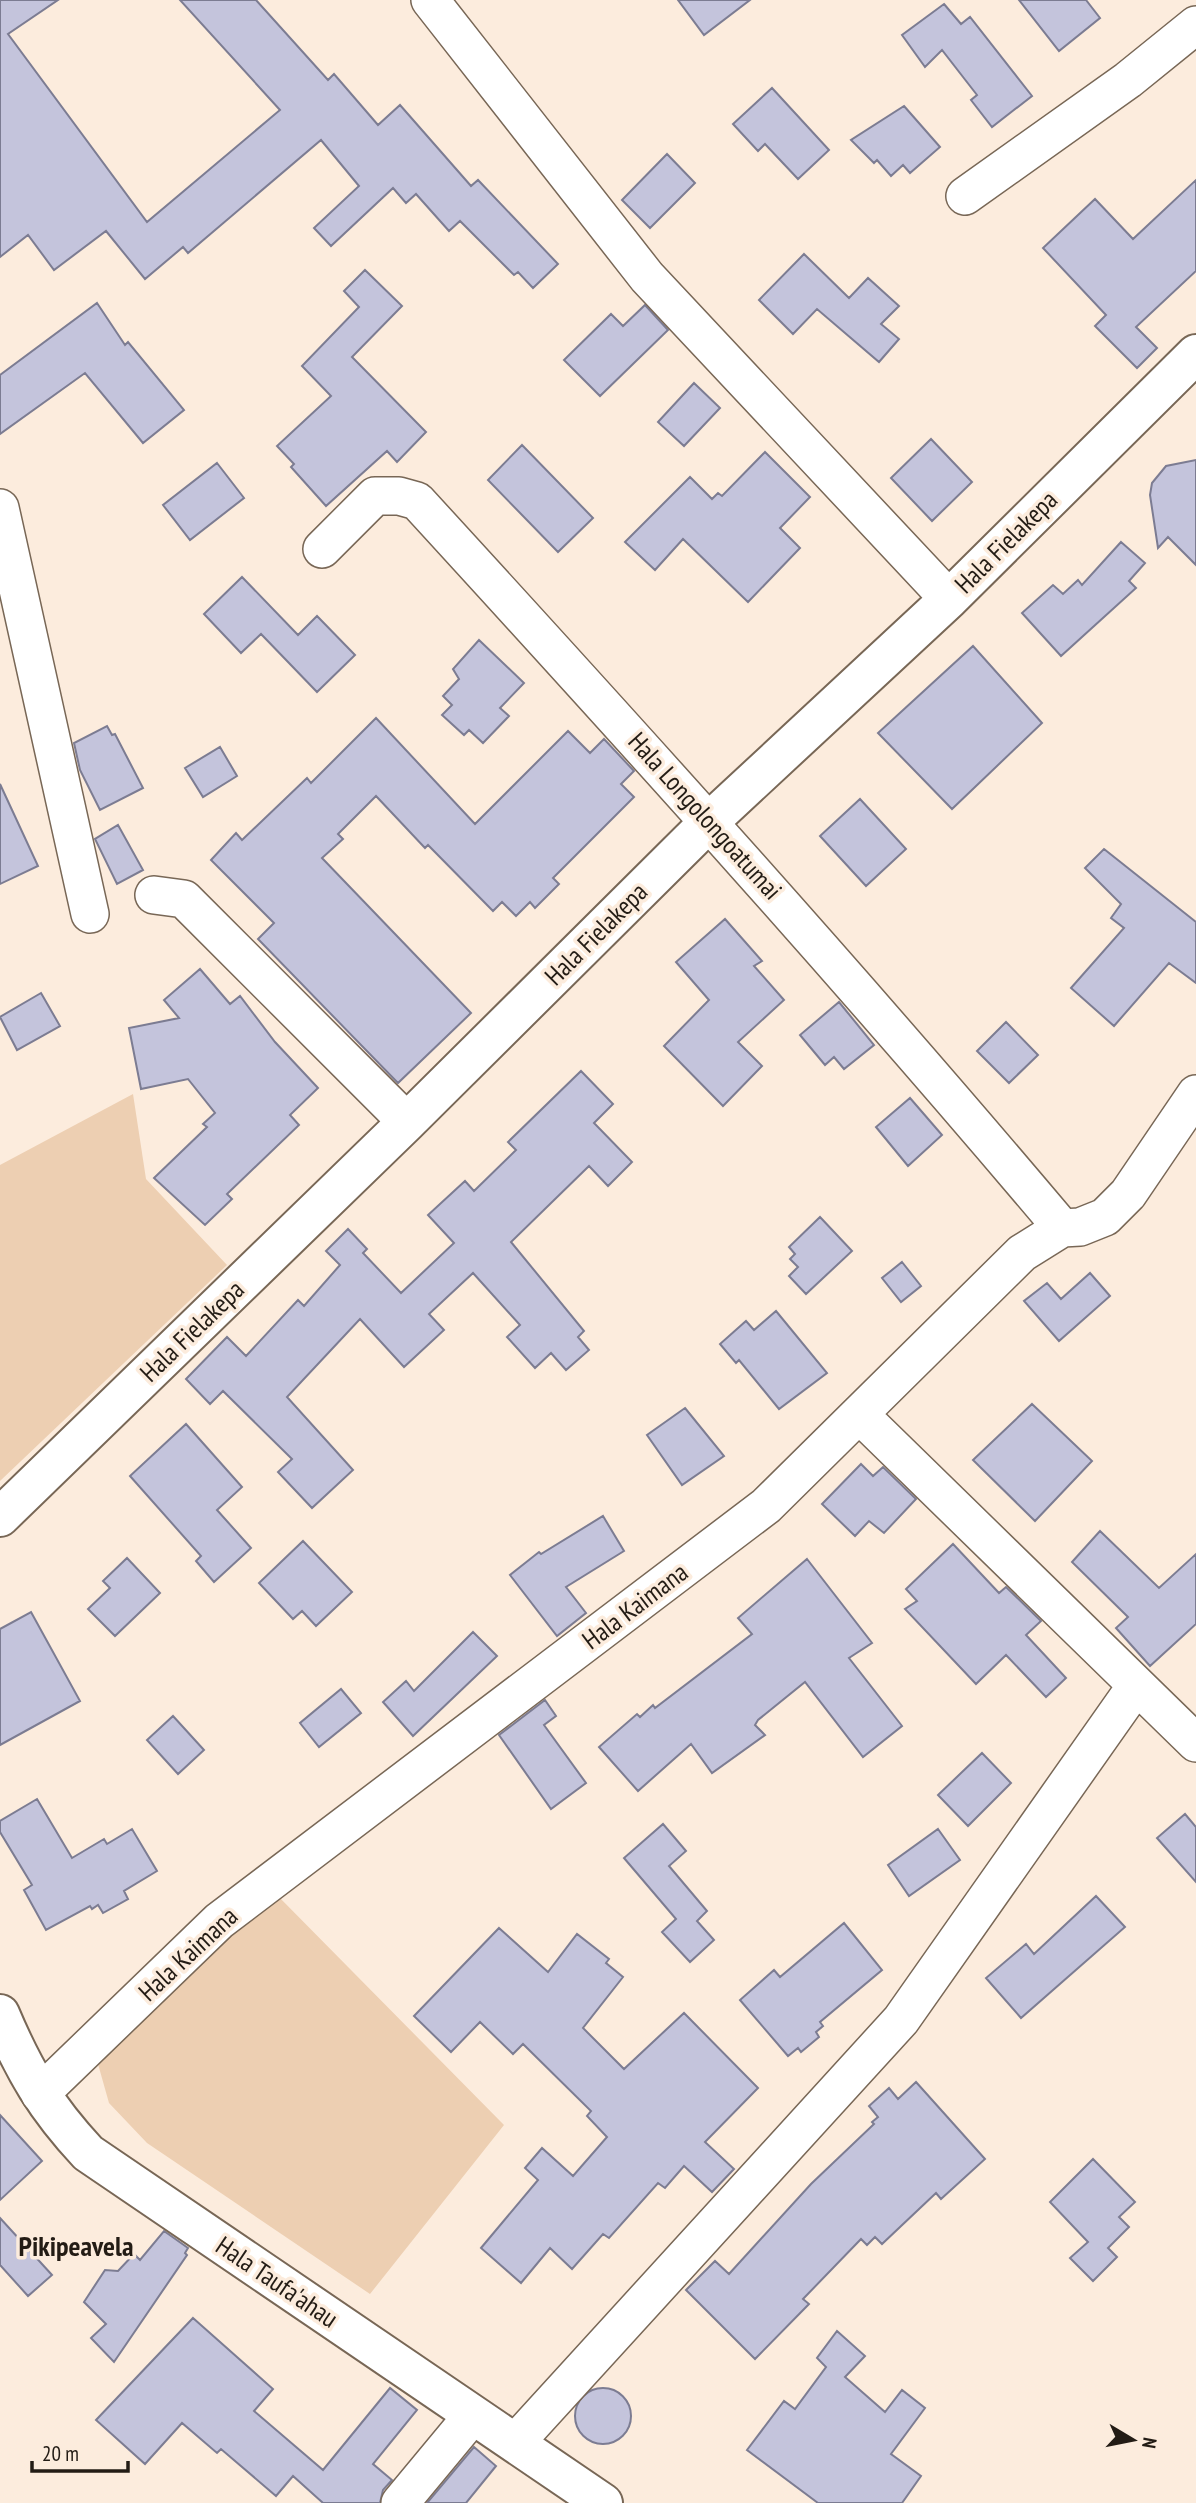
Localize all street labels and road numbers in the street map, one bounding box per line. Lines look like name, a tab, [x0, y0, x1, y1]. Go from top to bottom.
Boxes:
street label: Hala Fielakepa	[947, 483, 1064, 600]
street label: Hala Longolongoatumai	[621, 725, 789, 906]
street label: Hala Fielakepa	[537, 875, 654, 992]
street label: Hala Fielakepa	[133, 1273, 251, 1388]
street label: Hala Kaimana	[575, 1555, 694, 1656]
street label: Hala Kaimana	[131, 1899, 244, 2008]
street label: Hala Taufa'ahau	[210, 2229, 345, 2335]

